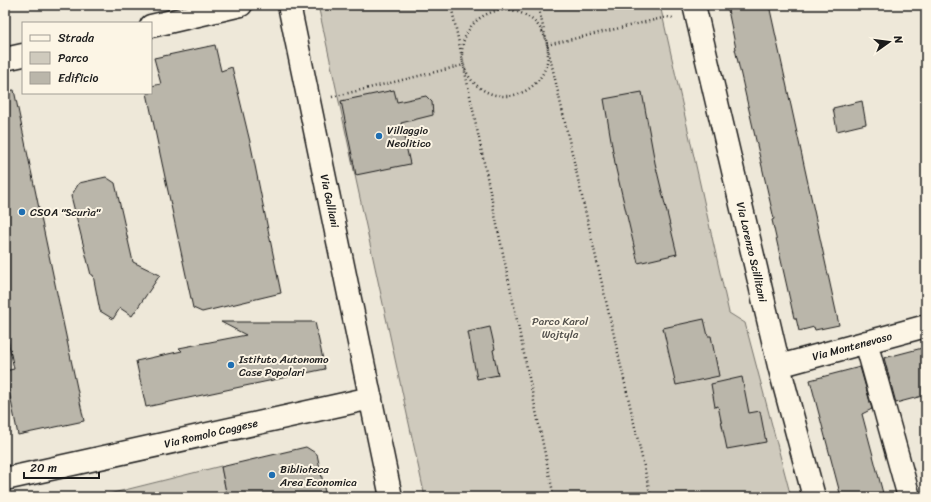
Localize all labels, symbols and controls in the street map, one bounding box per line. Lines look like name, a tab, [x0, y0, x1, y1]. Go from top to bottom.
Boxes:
legend	[22, 22, 152, 94]
north arrow	[869, 22, 909, 62]
text: Strada	[58, 27, 95, 49]
text: N	[888, 33, 908, 46]
text: Parco	[58, 47, 88, 69]
text: Edificio	[58, 67, 98, 89]
place label: Villaggio Neolitico	[387, 121, 431, 153]
marker: Villaggio Neolitico	[374, 131, 384, 141]
street label: Via Galliani	[315, 173, 345, 231]
street label: Via Lorenzo Scillitani	[731, 200, 772, 305]
place label: CSOA "Scurìa"	[30, 203, 102, 222]
marker: CSOA "Scurìa"	[17, 207, 27, 217]
park label: Parco Karol Wojtyla	[532, 312, 589, 344]
street label: Via Montenevoso	[810, 327, 895, 366]
place label: Istituto Autonomo Case Popolari	[238, 350, 329, 382]
marker: Istituto Autonomo Case Popolari	[226, 360, 236, 370]
street label: Via Romolo Caggese	[162, 413, 260, 453]
scale bar	[24, 454, 99, 480]
text: 20 m	[30, 457, 57, 479]
place label: Biblioteca Area Economica	[279, 460, 357, 492]
marker: Biblioteca Area Economica	[267, 470, 277, 480]

